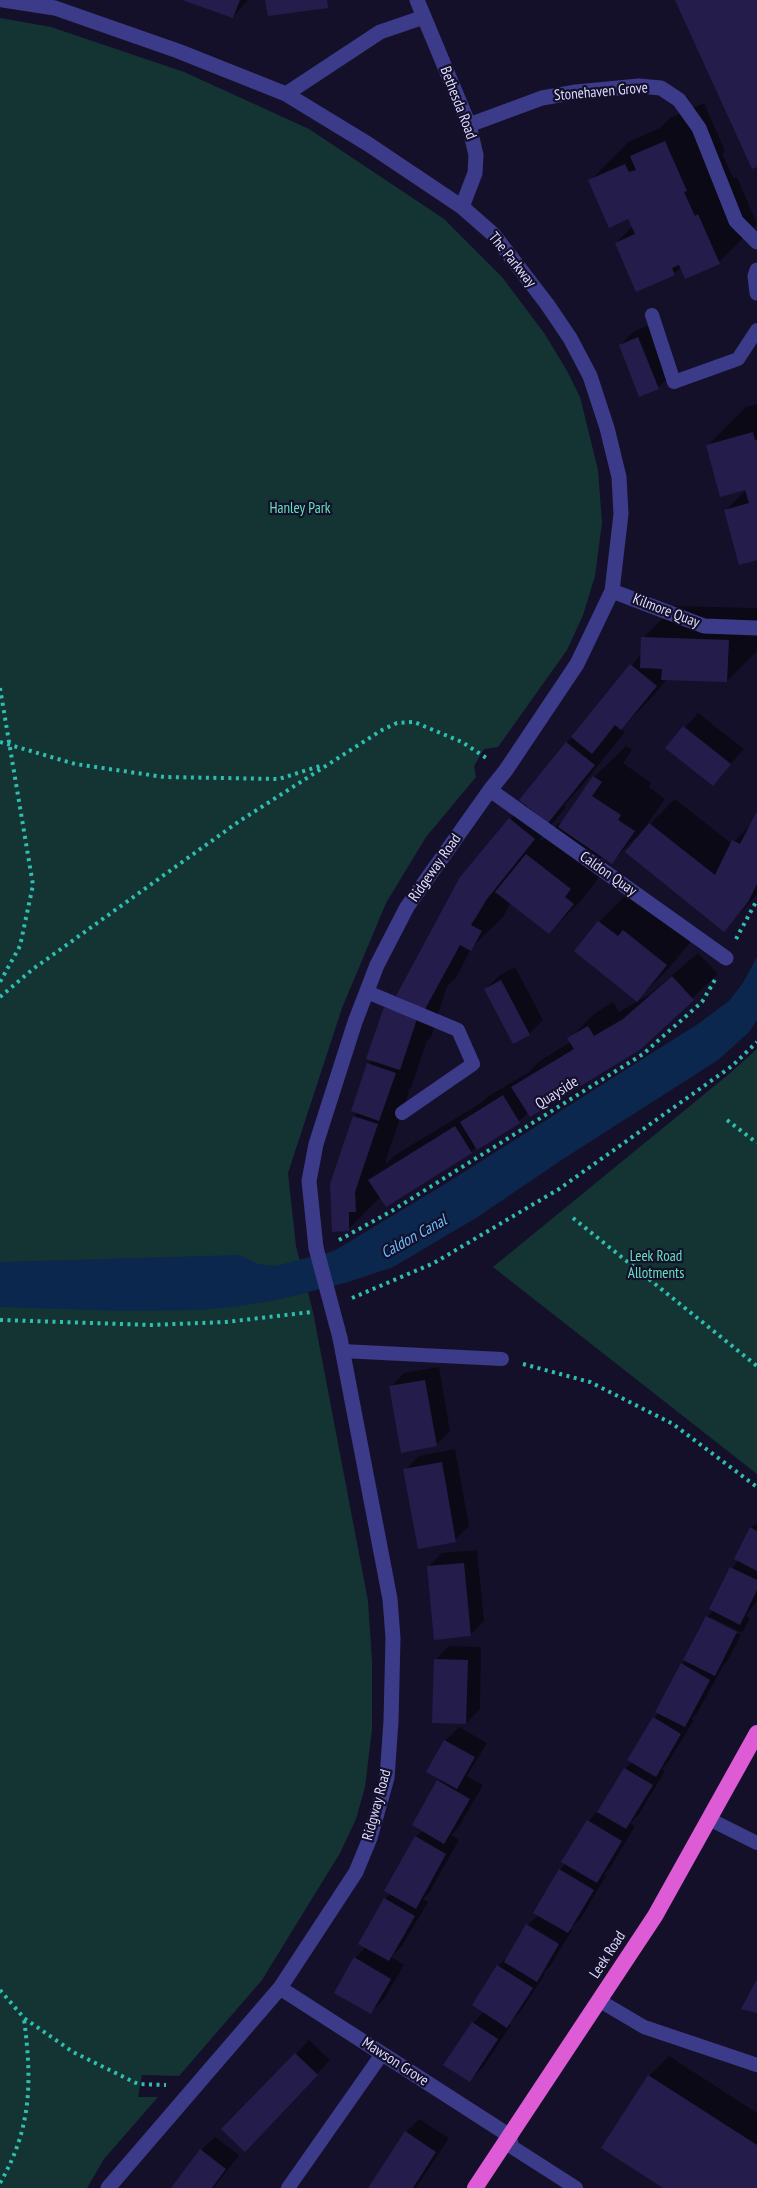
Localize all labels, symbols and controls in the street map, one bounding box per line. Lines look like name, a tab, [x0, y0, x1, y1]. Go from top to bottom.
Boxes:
street label: Bethesda Road	[436, 64, 480, 142]
street label: Stonehaven Grove	[553, 79, 649, 105]
street label: The Parkway	[484, 229, 540, 291]
park label: Hanley Park	[269, 500, 331, 518]
street label: Kilmore Quay	[630, 590, 702, 632]
street label: Ridgeway Road	[405, 831, 465, 905]
street label: Caldon Quay	[576, 848, 640, 900]
street label: Quayside	[532, 1073, 582, 1113]
water label: Caldon Canal	[378, 1211, 450, 1263]
park label: Leek Road Allotments	[628, 1248, 684, 1283]
street label: Ridgway Road	[359, 1768, 395, 1842]
street label: Leek Road	[586, 1928, 630, 1982]
street label: Mawson Grove	[358, 2034, 432, 2090]

